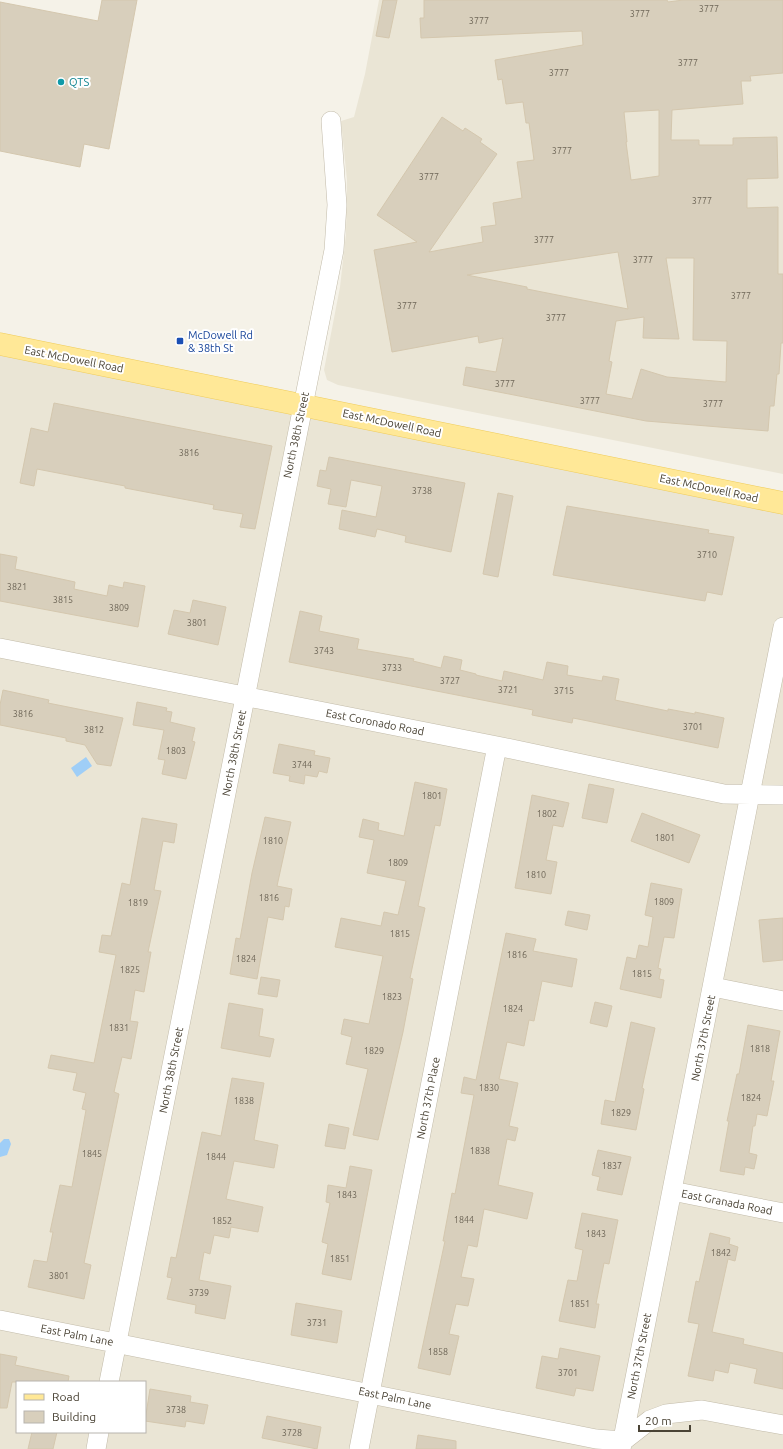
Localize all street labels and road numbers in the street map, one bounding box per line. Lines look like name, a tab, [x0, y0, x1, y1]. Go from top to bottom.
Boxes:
street label: East McDowell Road	[24, 344, 124, 374]
street label: North 38th Street	[281, 390, 311, 479]
street label: East McDowell Road	[342, 407, 442, 439]
street label: East McDowell Road	[659, 472, 759, 504]
street label: East Coronado Road	[325, 707, 425, 737]
street label: North 38th Street	[220, 708, 248, 797]
street label: North 37th Street	[689, 993, 717, 1082]
street label: North 38th Street	[157, 1025, 185, 1114]
street label: North 37th Place	[414, 1056, 442, 1140]
street label: East Granada Road	[680, 1187, 774, 1217]
street label: North 37th Street	[625, 1311, 653, 1400]
street label: East Palm Lane	[39, 1322, 115, 1348]
street label: East Palm Lane	[358, 1384, 432, 1412]

